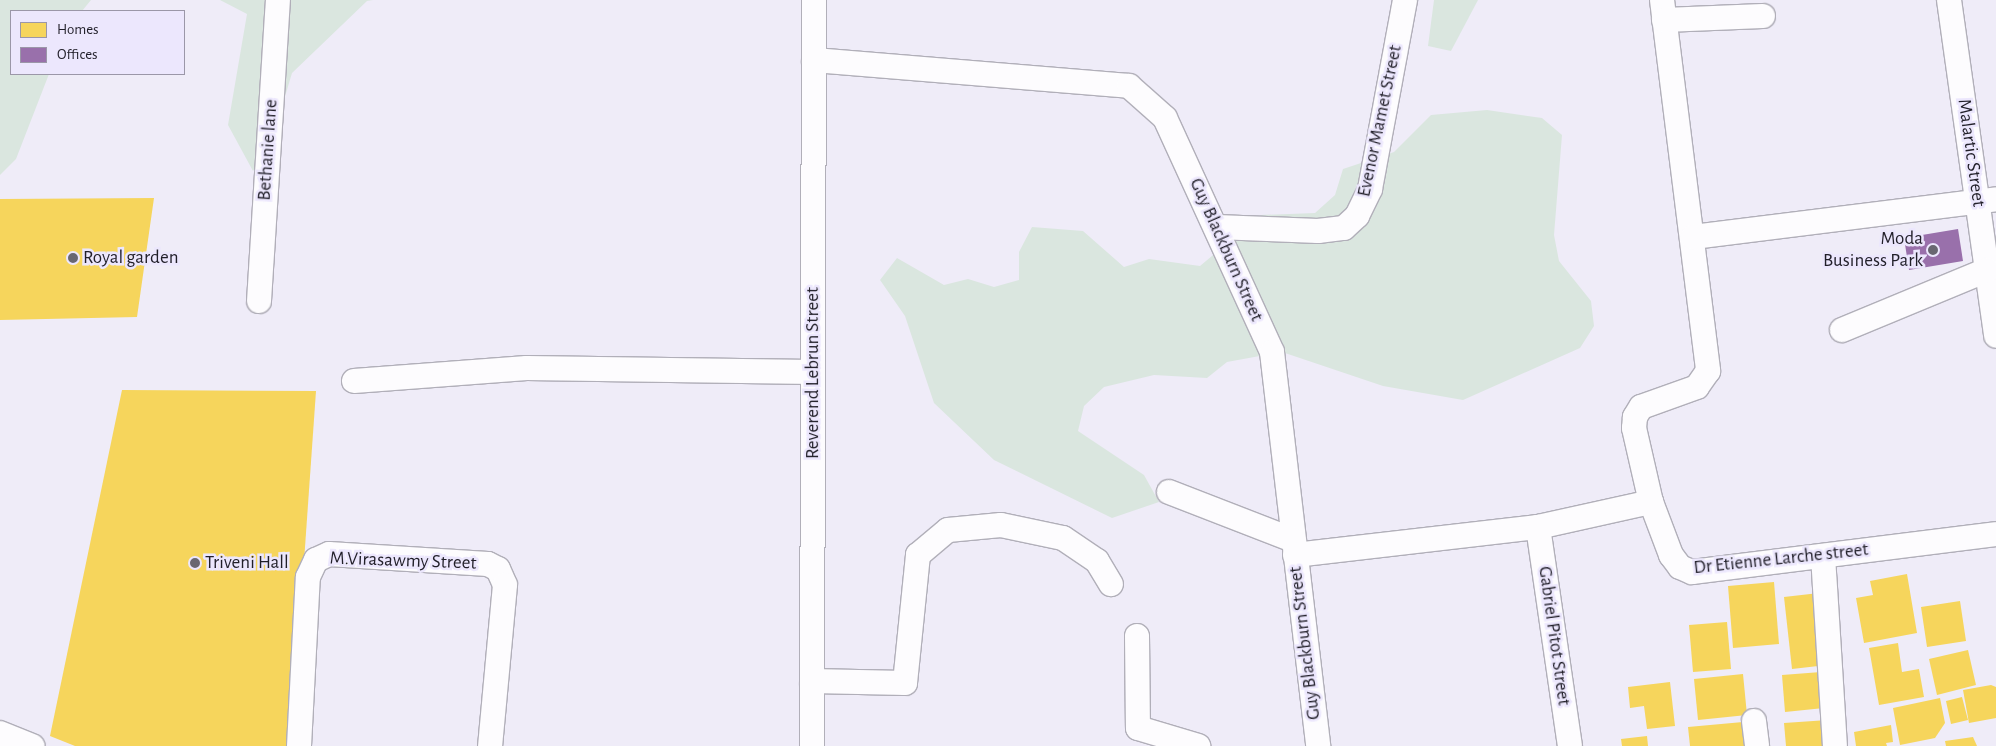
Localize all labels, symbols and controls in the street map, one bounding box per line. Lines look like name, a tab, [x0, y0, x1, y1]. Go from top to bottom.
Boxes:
legend	[10, 10, 185, 75]
text: Homes	[57, 22, 99, 37]
street label: Evenor Mamet Street	[1353, 43, 1407, 199]
text: Offices	[57, 47, 98, 62]
street label: Malartic Street	[1952, 98, 1990, 208]
street label: Bethanie lane	[253, 99, 283, 201]
street label: Guy Blackburn Street	[1184, 175, 1268, 325]
place label: Moda Business Park	[1823, 228, 1923, 272]
marker: Moda Business Park	[1927, 244, 1939, 256]
place label: Royal garden	[83, 247, 178, 269]
marker: Royal garden	[67, 252, 79, 264]
street label: Reverend Lebrun Street	[802, 287, 824, 459]
street label: Dr Etienne Larche street	[1693, 538, 1869, 580]
street label: M.Virasawmy Street	[329, 547, 477, 575]
place label: Triveni Hall	[205, 552, 289, 574]
marker: Triveni Hall	[189, 557, 201, 569]
street label: Guy Blackburn Street	[1284, 565, 1326, 721]
street label: Gabriel Pitot Street	[1533, 565, 1575, 707]

